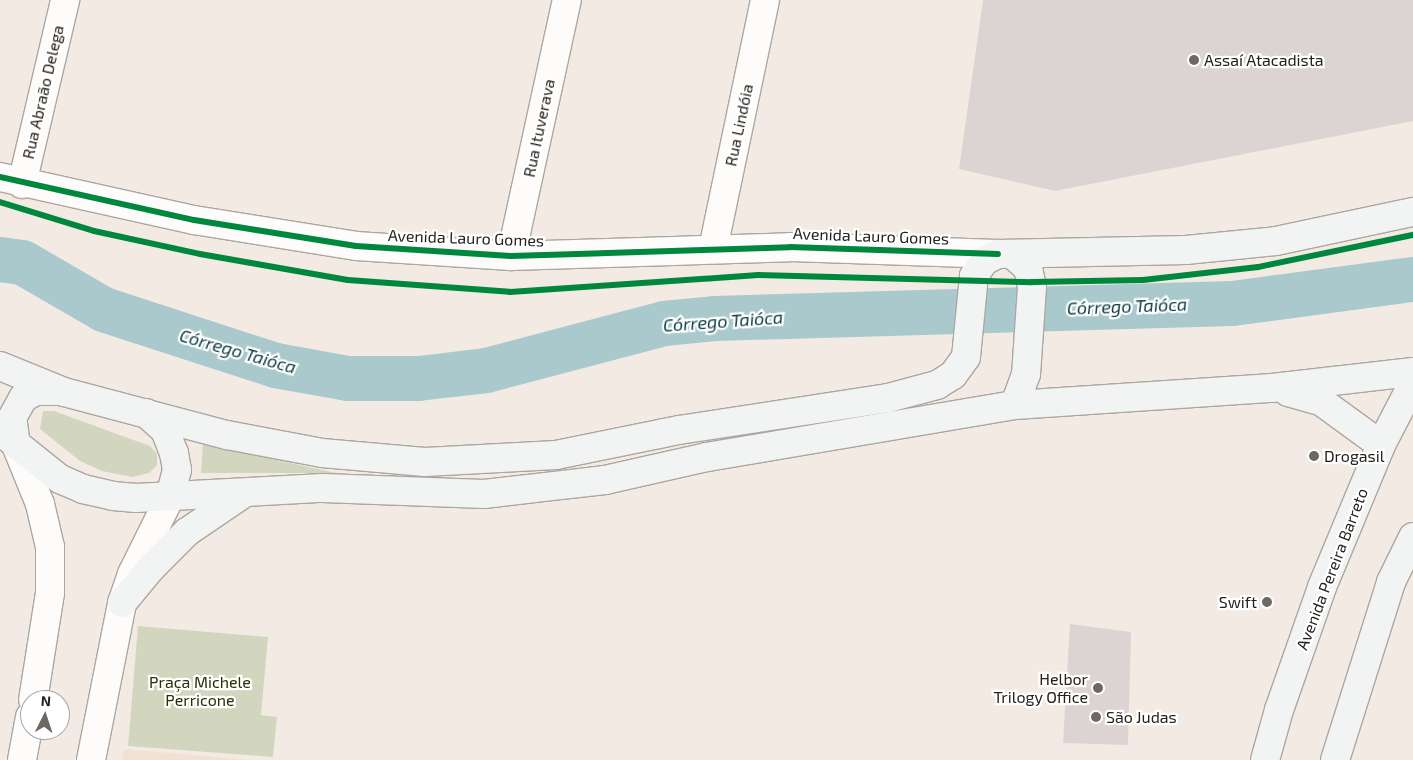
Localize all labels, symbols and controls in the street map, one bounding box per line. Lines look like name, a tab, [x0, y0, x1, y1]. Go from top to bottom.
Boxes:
street label: Rua Abraão Delega	[18, 23, 68, 161]
place label: Assaí Atacadista	[1204, 50, 1324, 70]
marker: Assaí Atacadista	[1188, 54, 1200, 66]
street label: Rua Ituverava	[519, 77, 559, 179]
street label: Rua Lindóia	[721, 82, 757, 168]
street label: Avenida Lauro Gomes	[793, 224, 949, 248]
street label: Avenida Lauro Gomes	[388, 226, 544, 250]
water label: Córrego Taióca	[1066, 293, 1188, 319]
water label: Córrego Taióca	[662, 306, 784, 336]
water label: Córrego Taióca	[177, 324, 299, 378]
place label: Drogasil	[1324, 446, 1384, 466]
marker: Drogasil	[1308, 450, 1320, 462]
street label: Avenida Pereira Barreto	[1292, 485, 1372, 653]
place label: Swift	[1219, 592, 1257, 612]
marker: Swift	[1261, 596, 1273, 608]
place label: Helbor Trilogy Office	[993, 669, 1088, 707]
park label: Praça Michele Perricone	[149, 672, 251, 710]
marker: Helbor Trilogy Office	[1092, 682, 1104, 694]
north arrow	[20, 690, 70, 740]
text: N	[40, 692, 52, 709]
place label: São Judas	[1106, 707, 1177, 727]
marker: São Judas	[1090, 711, 1102, 723]

